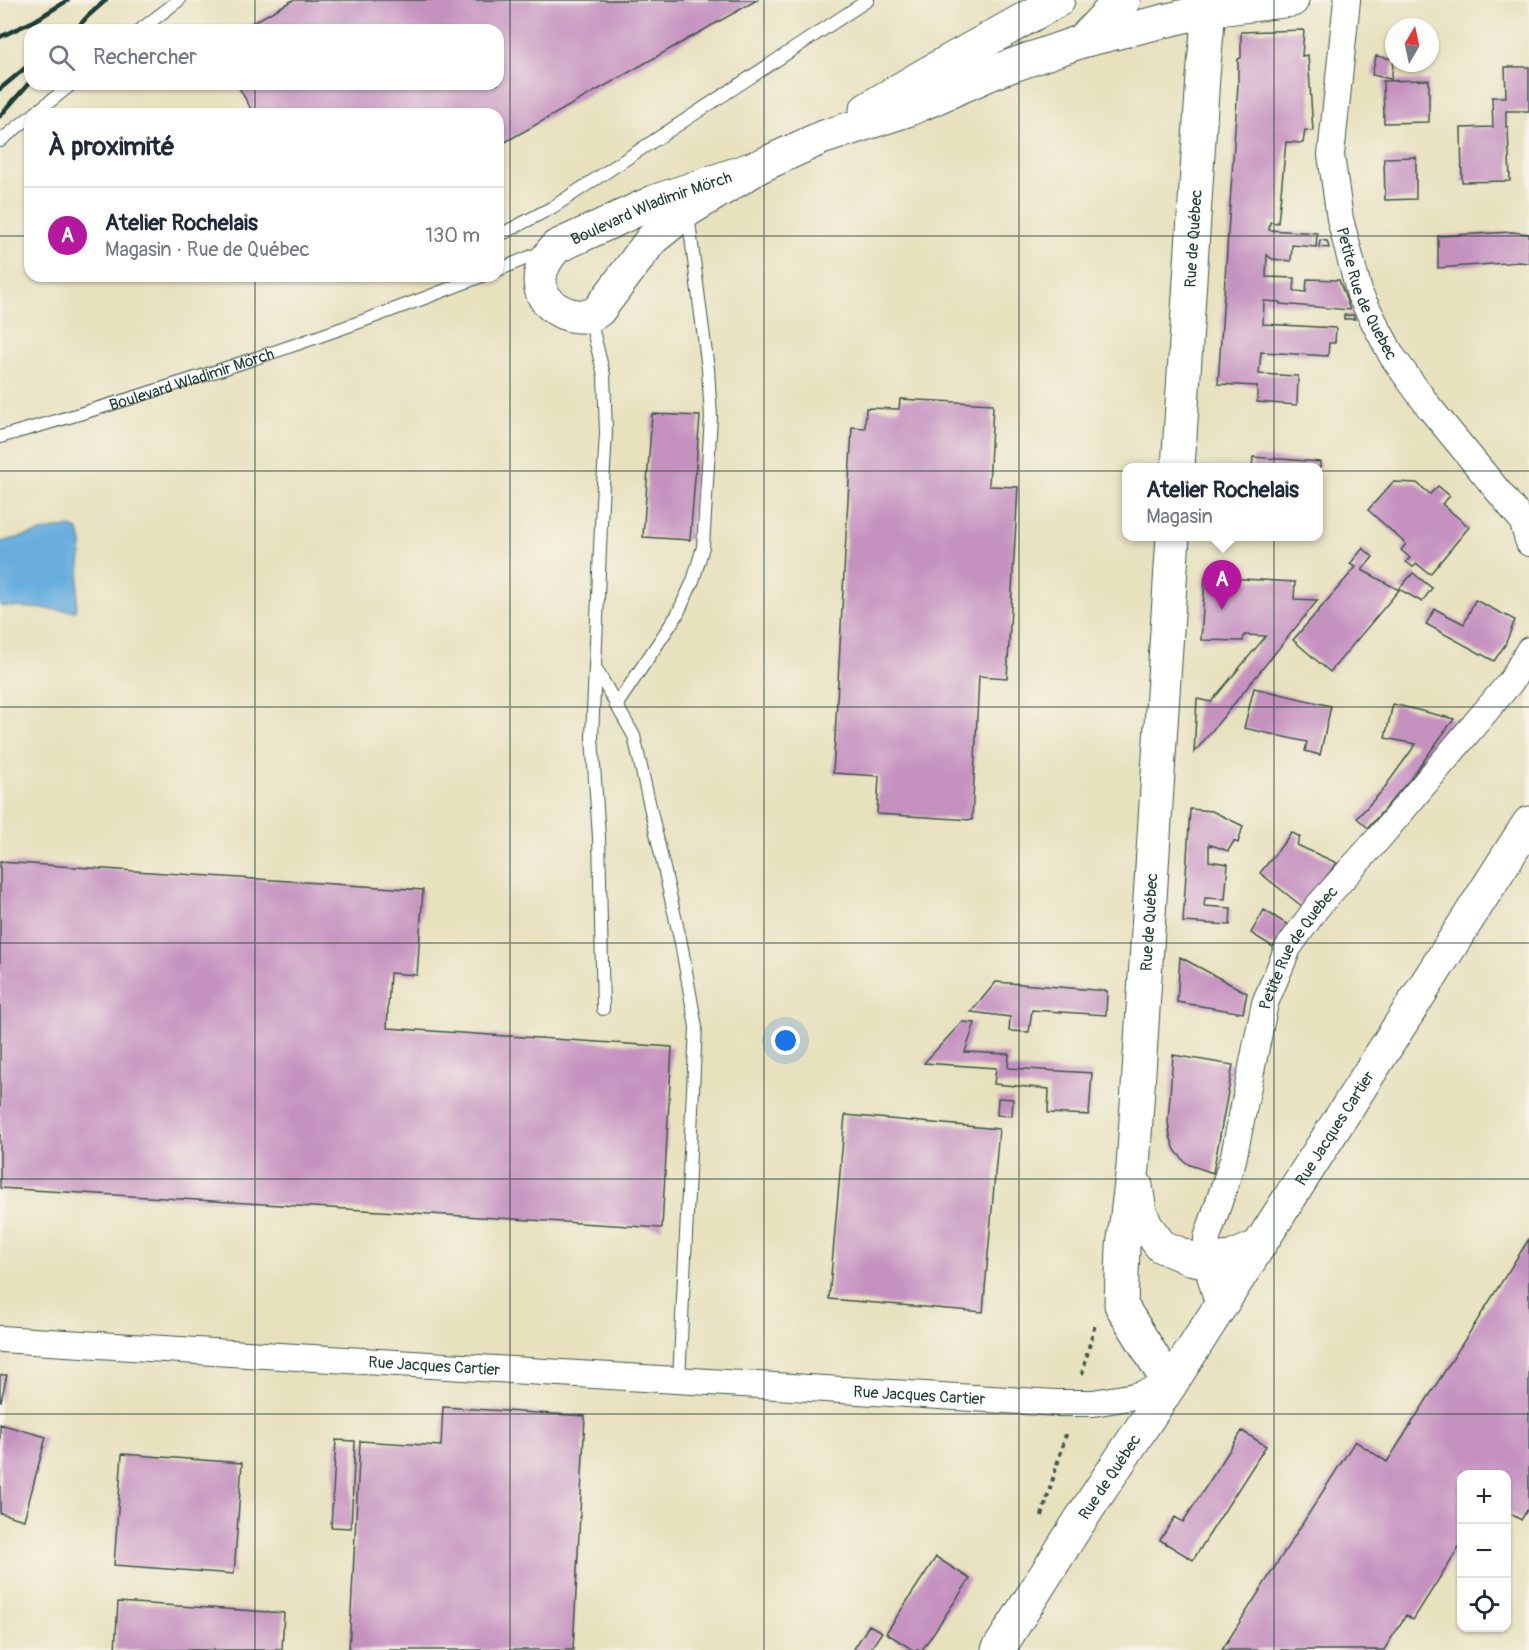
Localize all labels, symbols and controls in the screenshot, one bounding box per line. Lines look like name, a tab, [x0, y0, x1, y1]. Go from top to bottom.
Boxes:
north arrow	[1385, 18, 1439, 72]
search box	[24, 24, 504, 90]
icon: search	[45, 41, 78, 74]
text: Rechercher	[93, 43, 197, 71]
text: À proximité	[48, 131, 175, 163]
street label: Boulevard Wladimir Mörch	[568, 167, 734, 250]
street label: Rue de Québec	[1181, 189, 1207, 288]
text: Atelier Rochelais	[105, 209, 258, 237]
text: A	[61, 223, 74, 248]
text: 130 m	[425, 223, 480, 248]
street label: Petite Rue de Quebec	[1332, 225, 1401, 364]
text: Magasin · Rue de Québec	[105, 237, 310, 262]
street label: Boulevard Wladimir Mörch	[107, 344, 277, 415]
popup	[1122, 463, 1323, 541]
text: Atelier Rochelais	[1146, 476, 1299, 504]
text: Magasin	[1146, 504, 1213, 529]
pin: A	[1202, 560, 1242, 610]
street label: Rue de Québec	[1136, 872, 1163, 972]
street label: Petite Rue de Quebec	[1255, 882, 1342, 1011]
your location	[771, 1026, 800, 1055]
street label: Rue Jacques Cartier	[1291, 1067, 1379, 1189]
street label: Rue Jacques Cartier	[368, 1352, 501, 1380]
street label: Rue Jacques Cartier	[853, 1382, 986, 1410]
street label: Rue de Québec	[1074, 1431, 1146, 1524]
map controls	[1457, 1470, 1511, 1632]
button: +	[1457, 1470, 1511, 1524]
button: −	[1457, 1524, 1511, 1578]
button: locate	[1457, 1578, 1511, 1632]

